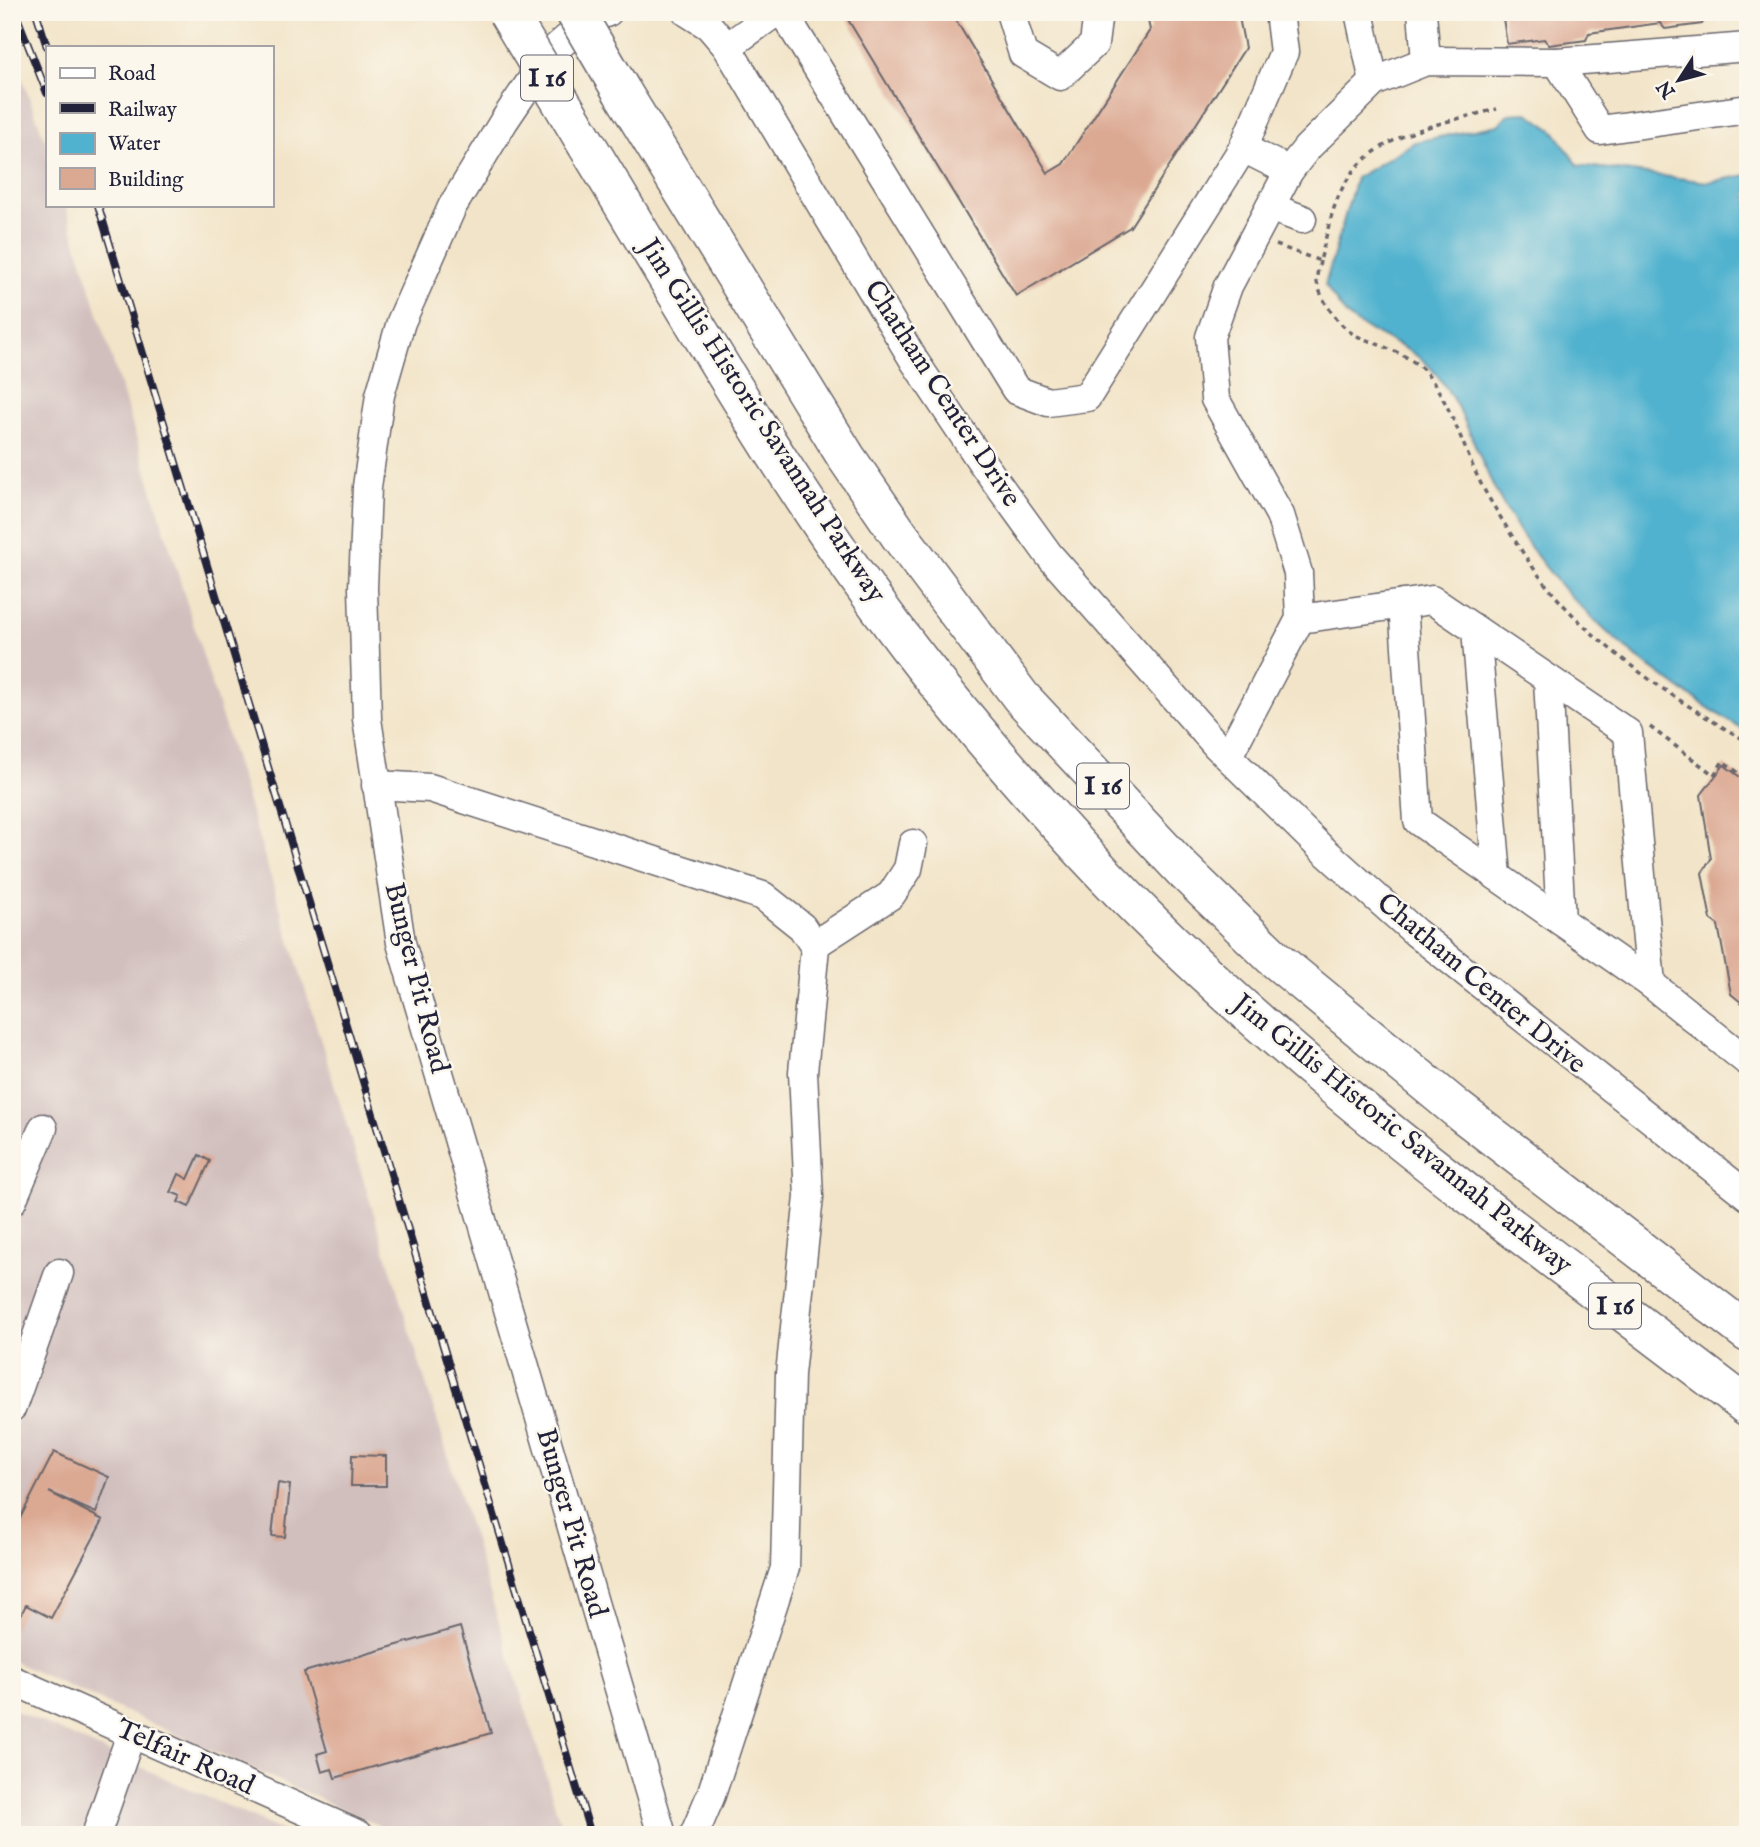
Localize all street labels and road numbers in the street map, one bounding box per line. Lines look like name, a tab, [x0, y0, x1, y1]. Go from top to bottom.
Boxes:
road number: I 16	[521, 55, 573, 100]
street label: Jim Gillis Historic Savannah Parkway	[629, 230, 893, 610]
street label: Chatham Center Drive	[856, 274, 1028, 514]
road number: I 16	[1077, 764, 1129, 808]
street label: Bunger Pit Road	[375, 879, 457, 1077]
street label: Chatham Center Drive	[1369, 886, 1593, 1082]
street label: Jim Gillis Historic Savannah Parkway	[1223, 985, 1579, 1283]
road number: I 16	[1589, 1284, 1641, 1329]
street label: Bunger Pit Road	[527, 1424, 615, 1622]
street label: Telfair Road	[110, 1712, 260, 1804]

